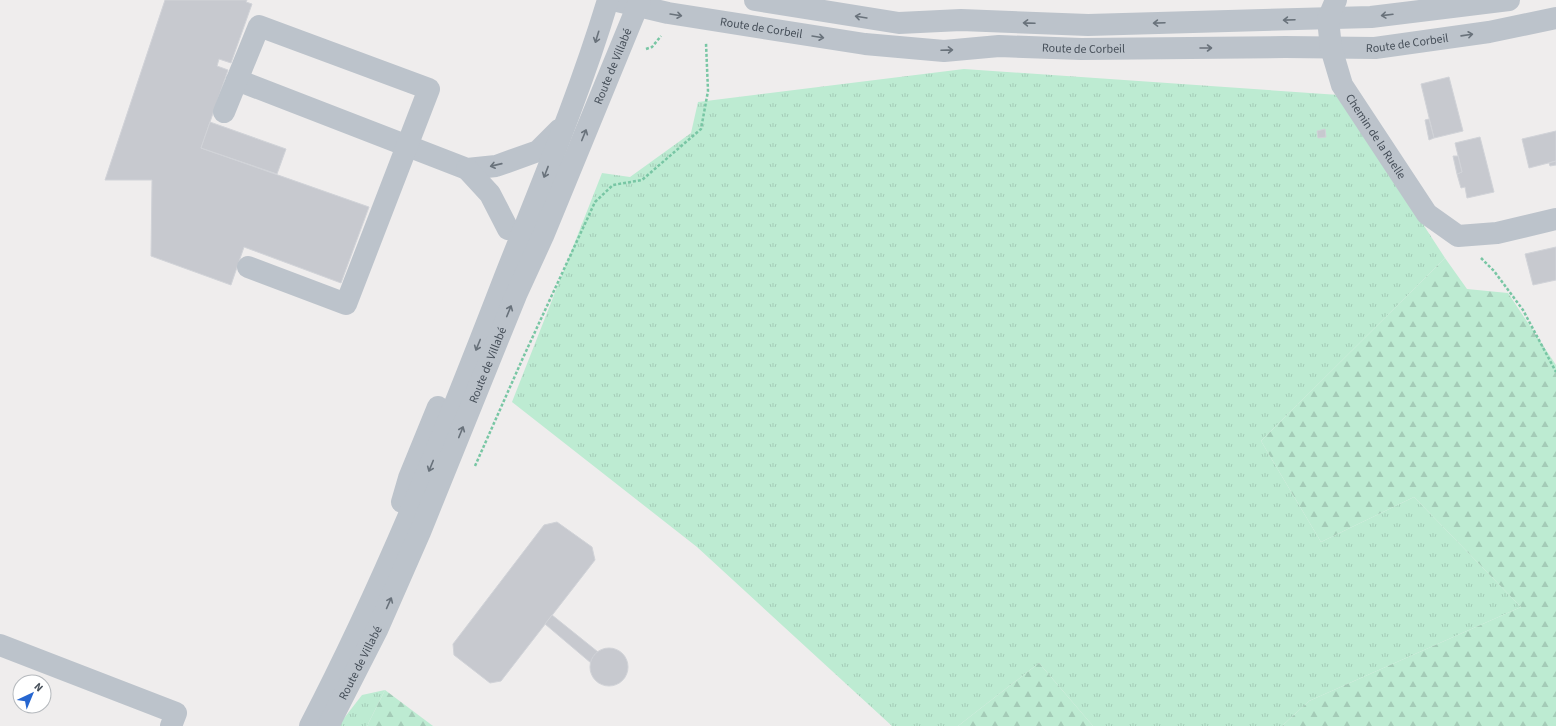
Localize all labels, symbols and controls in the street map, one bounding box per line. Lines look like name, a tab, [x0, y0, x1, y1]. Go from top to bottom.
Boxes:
one-way arrow	[669, 11, 682, 19]
one-way arrow	[1381, 11, 1394, 19]
street label: Route de Corbeil	[719, 13, 804, 43]
one-way arrow	[855, 13, 868, 21]
one-way arrow	[1283, 16, 1296, 24]
one-way arrow	[1023, 19, 1036, 27]
one-way arrow	[1153, 19, 1166, 27]
street label: Route de Villabé	[590, 25, 636, 107]
street label: Route de Corbeil	[1366, 29, 1450, 57]
one-way arrow	[593, 31, 600, 44]
one-way arrow	[1460, 31, 1473, 39]
one-way arrow	[811, 33, 824, 41]
street label: Route de Corbeil	[1042, 39, 1125, 58]
one-way arrow	[1199, 44, 1212, 52]
one-way arrow	[941, 47, 954, 54]
street label: Chemin de la Ruelle	[1342, 90, 1410, 183]
one-way arrow	[581, 130, 589, 142]
one-way arrow	[490, 162, 503, 170]
one-way arrow	[541, 166, 549, 178]
one-way arrow	[506, 306, 514, 318]
street label: Route de Villabé	[465, 324, 511, 406]
one-way arrow	[474, 339, 482, 351]
one-way arrow	[457, 426, 465, 438]
one-way arrow	[426, 460, 434, 472]
one-way arrow	[386, 598, 393, 610]
street label: Route de Villabé	[334, 623, 386, 703]
north arrow	[12, 674, 52, 714]
text: N	[31, 679, 46, 695]

